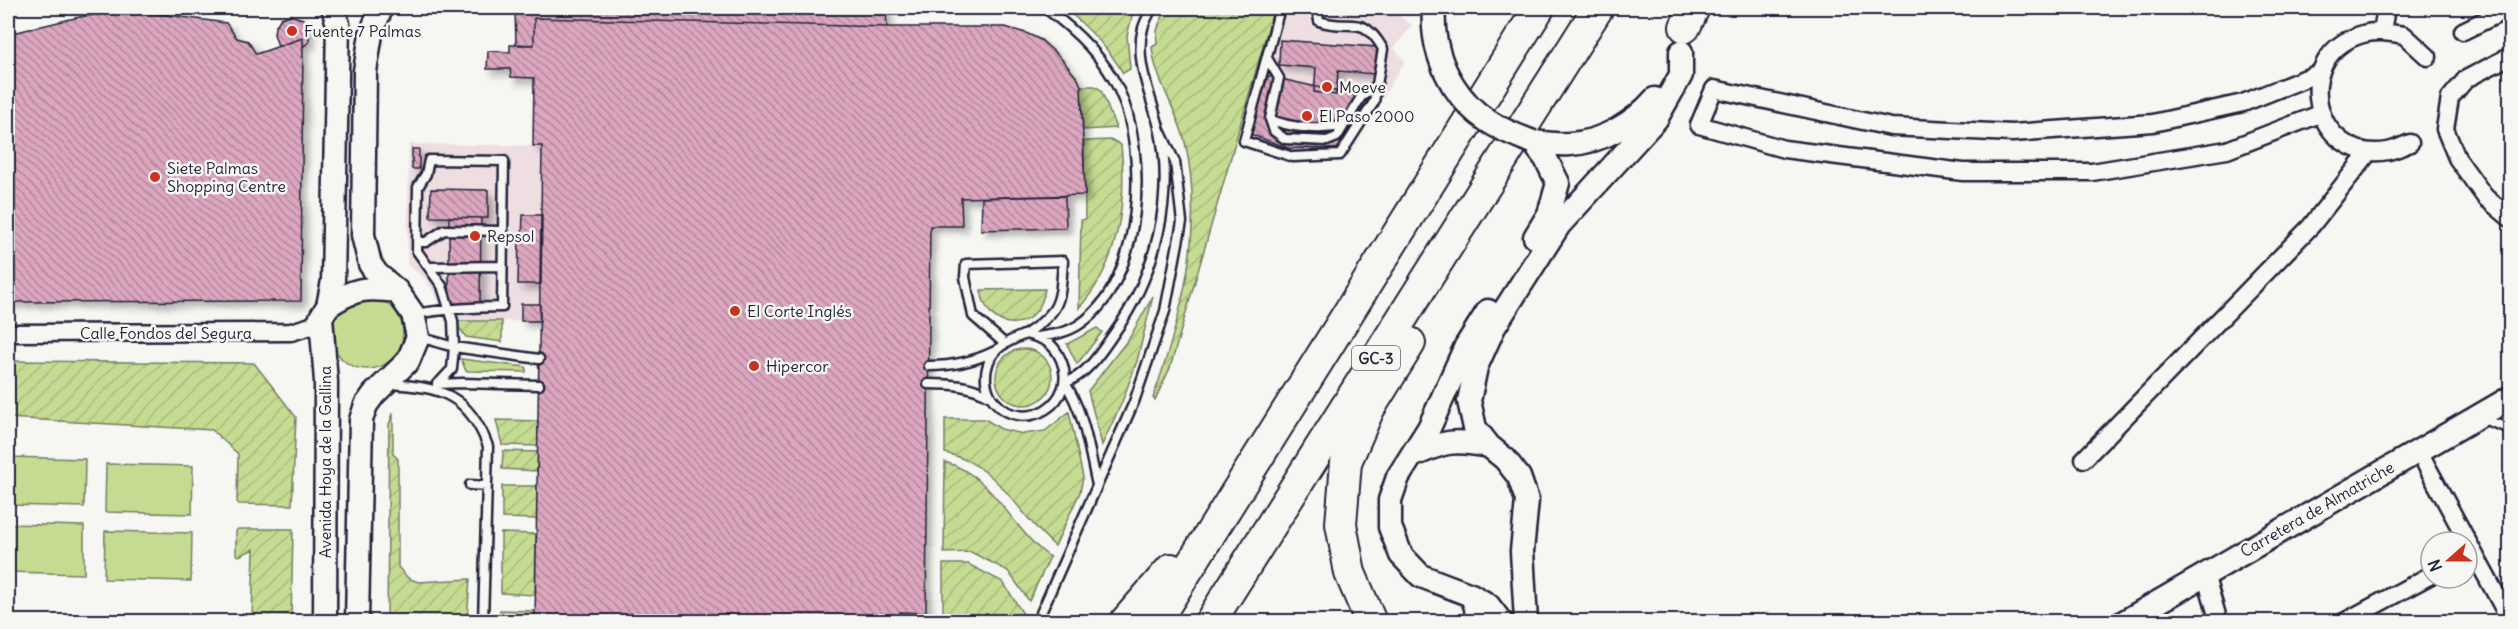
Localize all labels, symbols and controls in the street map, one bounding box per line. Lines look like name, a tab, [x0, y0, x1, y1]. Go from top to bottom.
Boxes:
place label: Fuente 7 Palmas	[304, 21, 421, 41]
marker: Fuente 7 Palmas	[285, 24, 299, 38]
place label: Moeve	[1339, 77, 1386, 97]
marker: Moeve	[1320, 80, 1334, 94]
place label: El Paso 2000	[1319, 106, 1415, 126]
marker: El Paso 2000	[1300, 109, 1314, 123]
place label: Siete Palmas Shopping Centre	[167, 158, 286, 196]
marker: Siete Palmas Shopping Centre	[148, 170, 162, 184]
place label: Repsol	[487, 226, 534, 246]
marker: Repsol	[468, 229, 482, 243]
place label: El Corte Inglés	[747, 301, 852, 321]
marker: El Corte Inglés	[728, 304, 742, 318]
street label: Calle Fondos del Segura	[80, 323, 252, 343]
road number: GC-3	[1352, 346, 1400, 370]
place label: Hipercor	[766, 356, 829, 376]
marker: Hipercor	[747, 359, 761, 373]
street label: Avenida Hoya de la Gallina	[315, 366, 335, 558]
street label: Carretera de Almatriche	[2237, 457, 2397, 561]
north arrow	[2419, 530, 2479, 590]
text: N	[2424, 557, 2446, 574]

